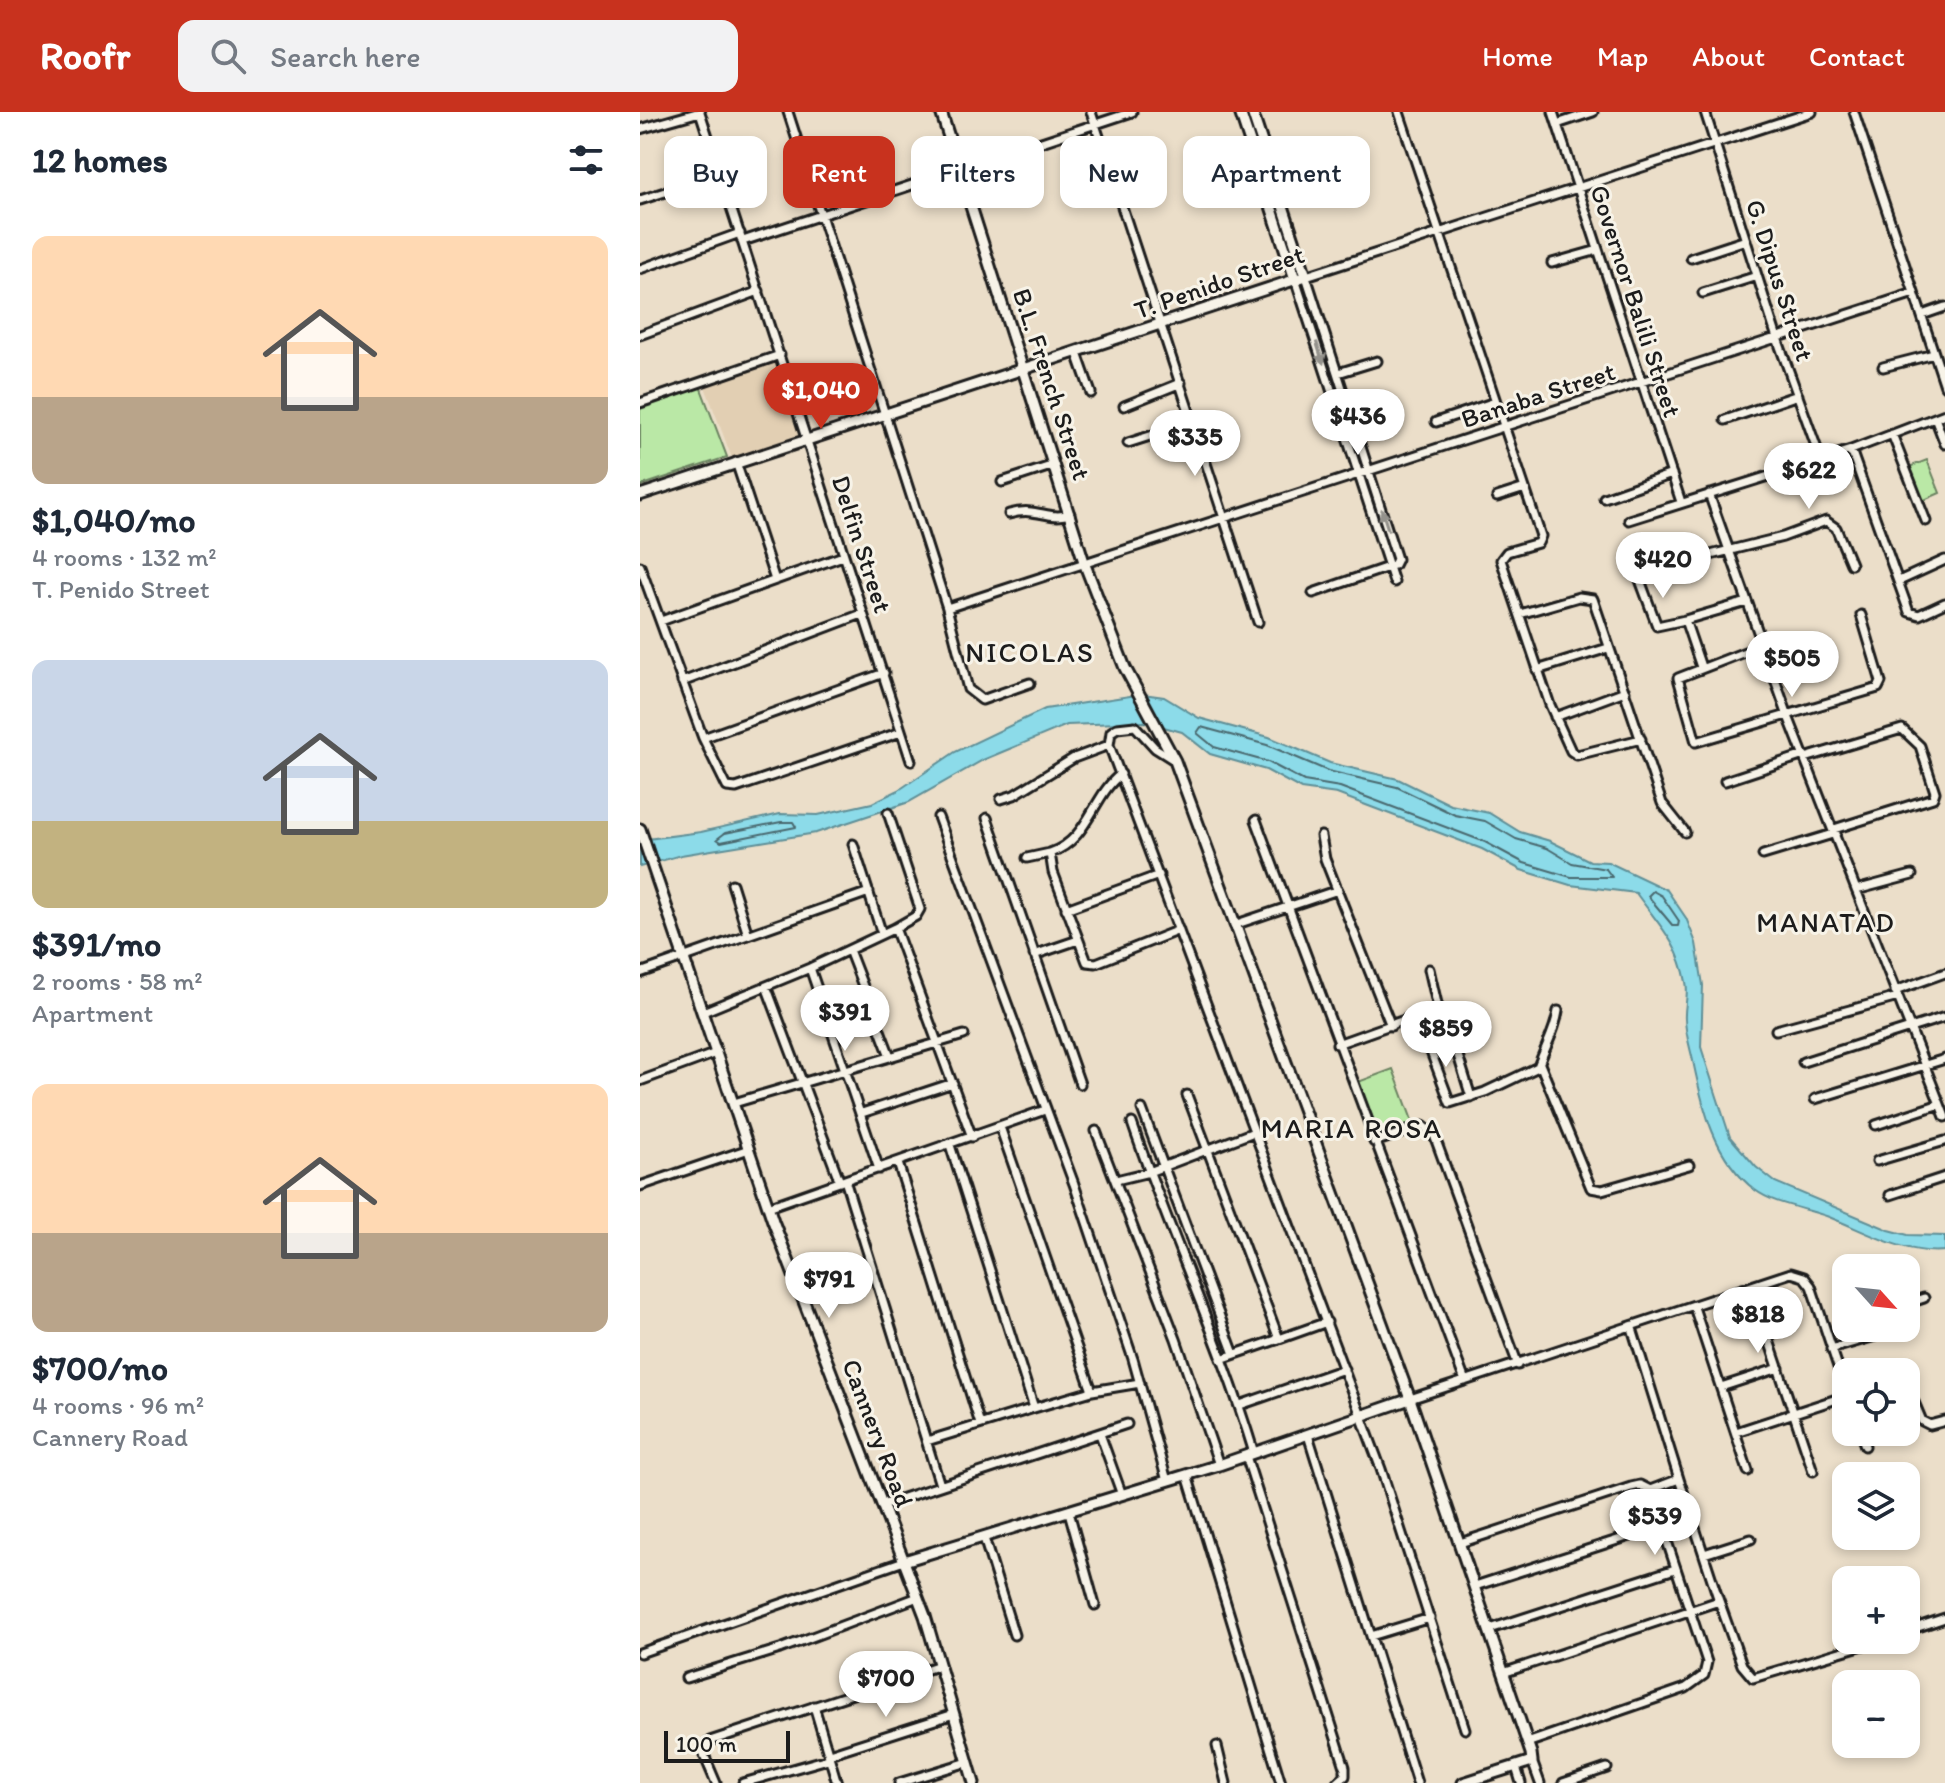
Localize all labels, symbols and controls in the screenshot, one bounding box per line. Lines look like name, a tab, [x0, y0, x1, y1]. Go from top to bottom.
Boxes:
search box	[178, 20, 738, 92]
text: Roofr	[40, 33, 130, 79]
icon: search	[206, 34, 250, 78]
text: Search here	[270, 38, 421, 75]
text: Home	[1482, 39, 1553, 73]
text: Map	[1597, 39, 1648, 73]
text: About	[1692, 39, 1765, 73]
text: Contact	[1809, 39, 1905, 73]
chip: Buy	[664, 136, 767, 208]
chip: Rent	[783, 136, 895, 208]
chip: Filters	[911, 136, 1044, 208]
chip: New	[1060, 136, 1167, 208]
chip: Apartment	[1183, 136, 1370, 208]
icon: filters	[564, 138, 608, 182]
text: 12 homes	[32, 140, 168, 181]
street label: Governor Balili Street	[1583, 181, 1689, 421]
street label: G. Dipus Street	[1739, 195, 1821, 365]
street label: T. Penido Street	[1130, 238, 1308, 326]
street label: B.L. French Street	[1006, 284, 1098, 484]
icon: home	[248, 288, 392, 432]
one-way arrow	[1314, 341, 1326, 365]
street label: Banaba Street	[1457, 355, 1619, 435]
pin: $1,040	[756, 363, 886, 431]
text: $1,040	[781, 373, 861, 405]
pin: $436	[1311, 389, 1405, 457]
text: $436	[1330, 399, 1386, 431]
pin: $335	[1148, 410, 1242, 478]
text: $335	[1167, 420, 1223, 452]
pin: $622	[1762, 443, 1856, 511]
text: $622	[1782, 453, 1836, 485]
street label: Delfin Street	[825, 471, 899, 617]
text: $1,040/mo	[32, 500, 196, 541]
one-way arrow	[1379, 508, 1391, 532]
pin: $420	[1616, 532, 1710, 600]
text: 4 rooms · 132 m²	[32, 541, 217, 573]
text: $420	[1634, 542, 1692, 574]
text: T. Penido Street	[32, 573, 210, 605]
pin: $505	[1745, 631, 1839, 699]
district label: NICOLAS	[965, 635, 1095, 669]
text: $505	[1764, 641, 1820, 673]
icon: home	[248, 712, 392, 856]
district label: MANATAD	[1756, 905, 1896, 939]
text: $391/mo	[32, 924, 161, 965]
text: 2 rooms · 58 m²	[32, 965, 203, 997]
pin: $391	[798, 985, 892, 1053]
text: $391	[818, 995, 872, 1027]
text: Apartment	[32, 997, 153, 1029]
pin: $859	[1399, 1001, 1493, 1069]
text: $859	[1419, 1011, 1473, 1043]
district label: MARIA ROSA	[1261, 1111, 1443, 1145]
icon: home	[248, 1136, 392, 1280]
pin: $791	[782, 1252, 876, 1320]
north arrow	[1832, 1254, 1920, 1342]
map controls	[1832, 1254, 1920, 1758]
text: $791	[803, 1262, 855, 1294]
pin: $818	[1711, 1287, 1805, 1355]
text: $818	[1731, 1297, 1785, 1329]
text: $700/mo	[32, 1348, 168, 1389]
street label: Cannery Road	[835, 1354, 921, 1512]
button: locate	[1832, 1358, 1920, 1446]
text: 4 rooms · 96 m²	[32, 1389, 204, 1421]
text: Cannery Road	[32, 1421, 188, 1453]
button: layers	[1832, 1462, 1920, 1550]
pin: $539	[1608, 1489, 1702, 1557]
text: $539	[1628, 1499, 1682, 1531]
button: +	[1832, 1566, 1920, 1654]
pin: $700	[839, 1651, 933, 1719]
text: $700	[857, 1661, 915, 1693]
button: −	[1832, 1670, 1920, 1758]
scale bar	[664, 1727, 790, 1763]
text: 100 m	[676, 1731, 737, 1758]

